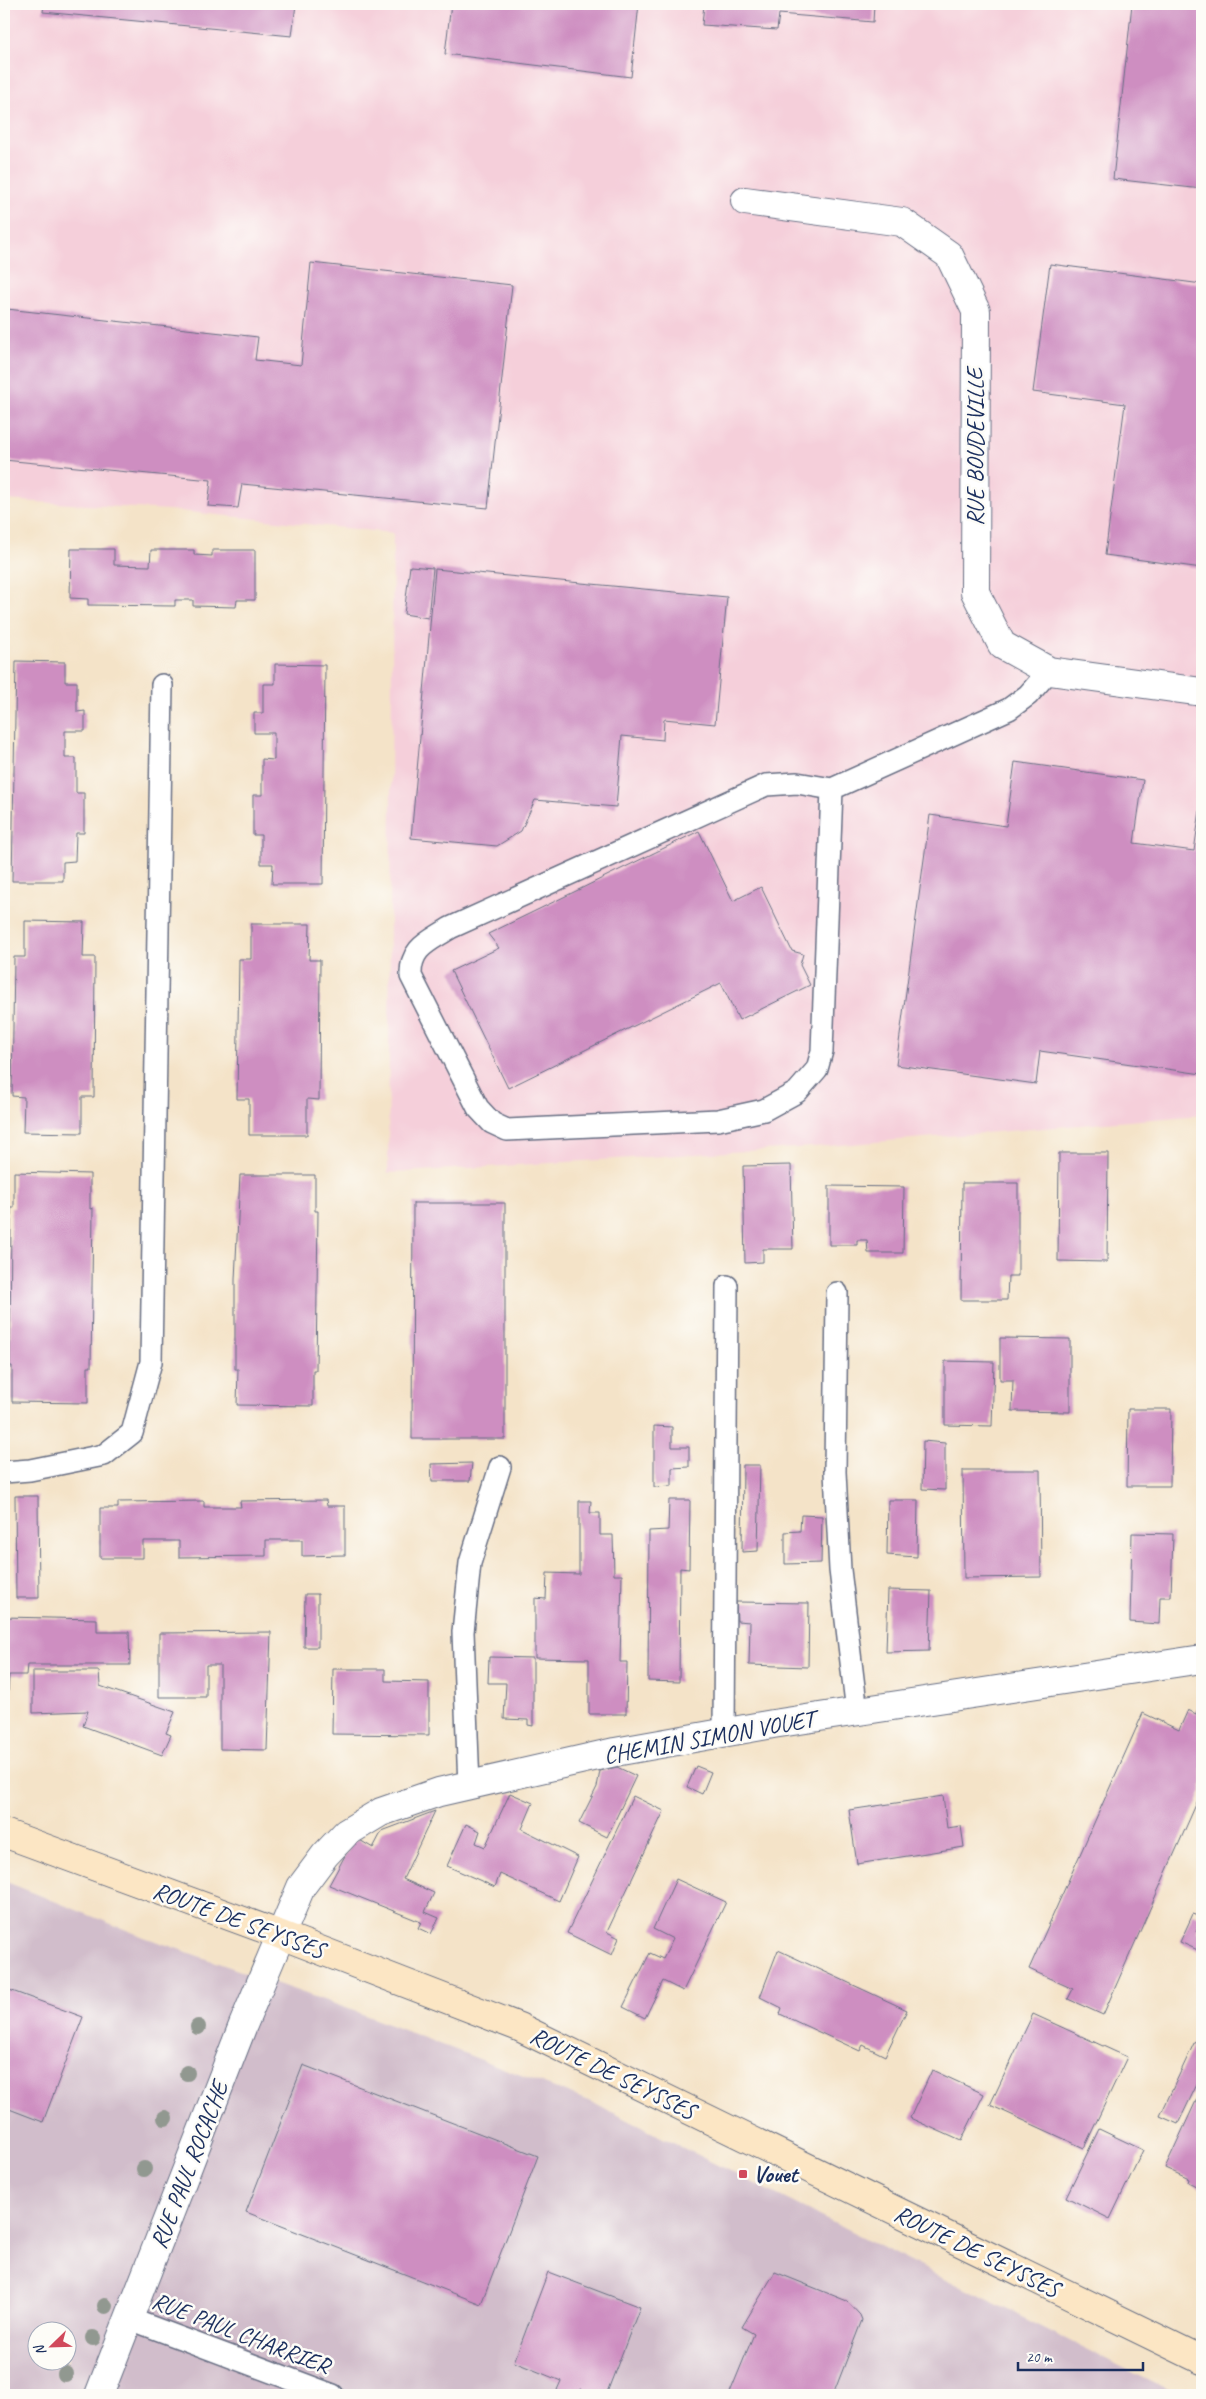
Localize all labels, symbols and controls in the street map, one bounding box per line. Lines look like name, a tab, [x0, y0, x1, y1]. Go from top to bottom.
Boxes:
street label: RUE BOUDEVILLE	[960, 365, 990, 526]
street label: CHEMIN SIMON VOUET	[601, 1703, 823, 1770]
street label: ROUTE DE SEYSSES	[149, 1875, 332, 1966]
street label: ROUTE DE SEYSSES	[525, 2020, 704, 2127]
street label: RUE PAUL ROCACHE	[143, 2074, 236, 2253]
place label: Vouet	[753, 2159, 801, 2189]
marker: Vouet	[737, 2168, 749, 2180]
street label: ROUTE DE SEYSSES	[889, 2198, 1068, 2305]
street label: RUE PAUL CHARRIER	[148, 2285, 336, 2381]
north arrow	[28, 2322, 78, 2372]
scale bar	[1018, 2339, 1144, 2371]
text: N	[30, 2341, 50, 2358]
text: 20 m	[1026, 2348, 1053, 2367]

